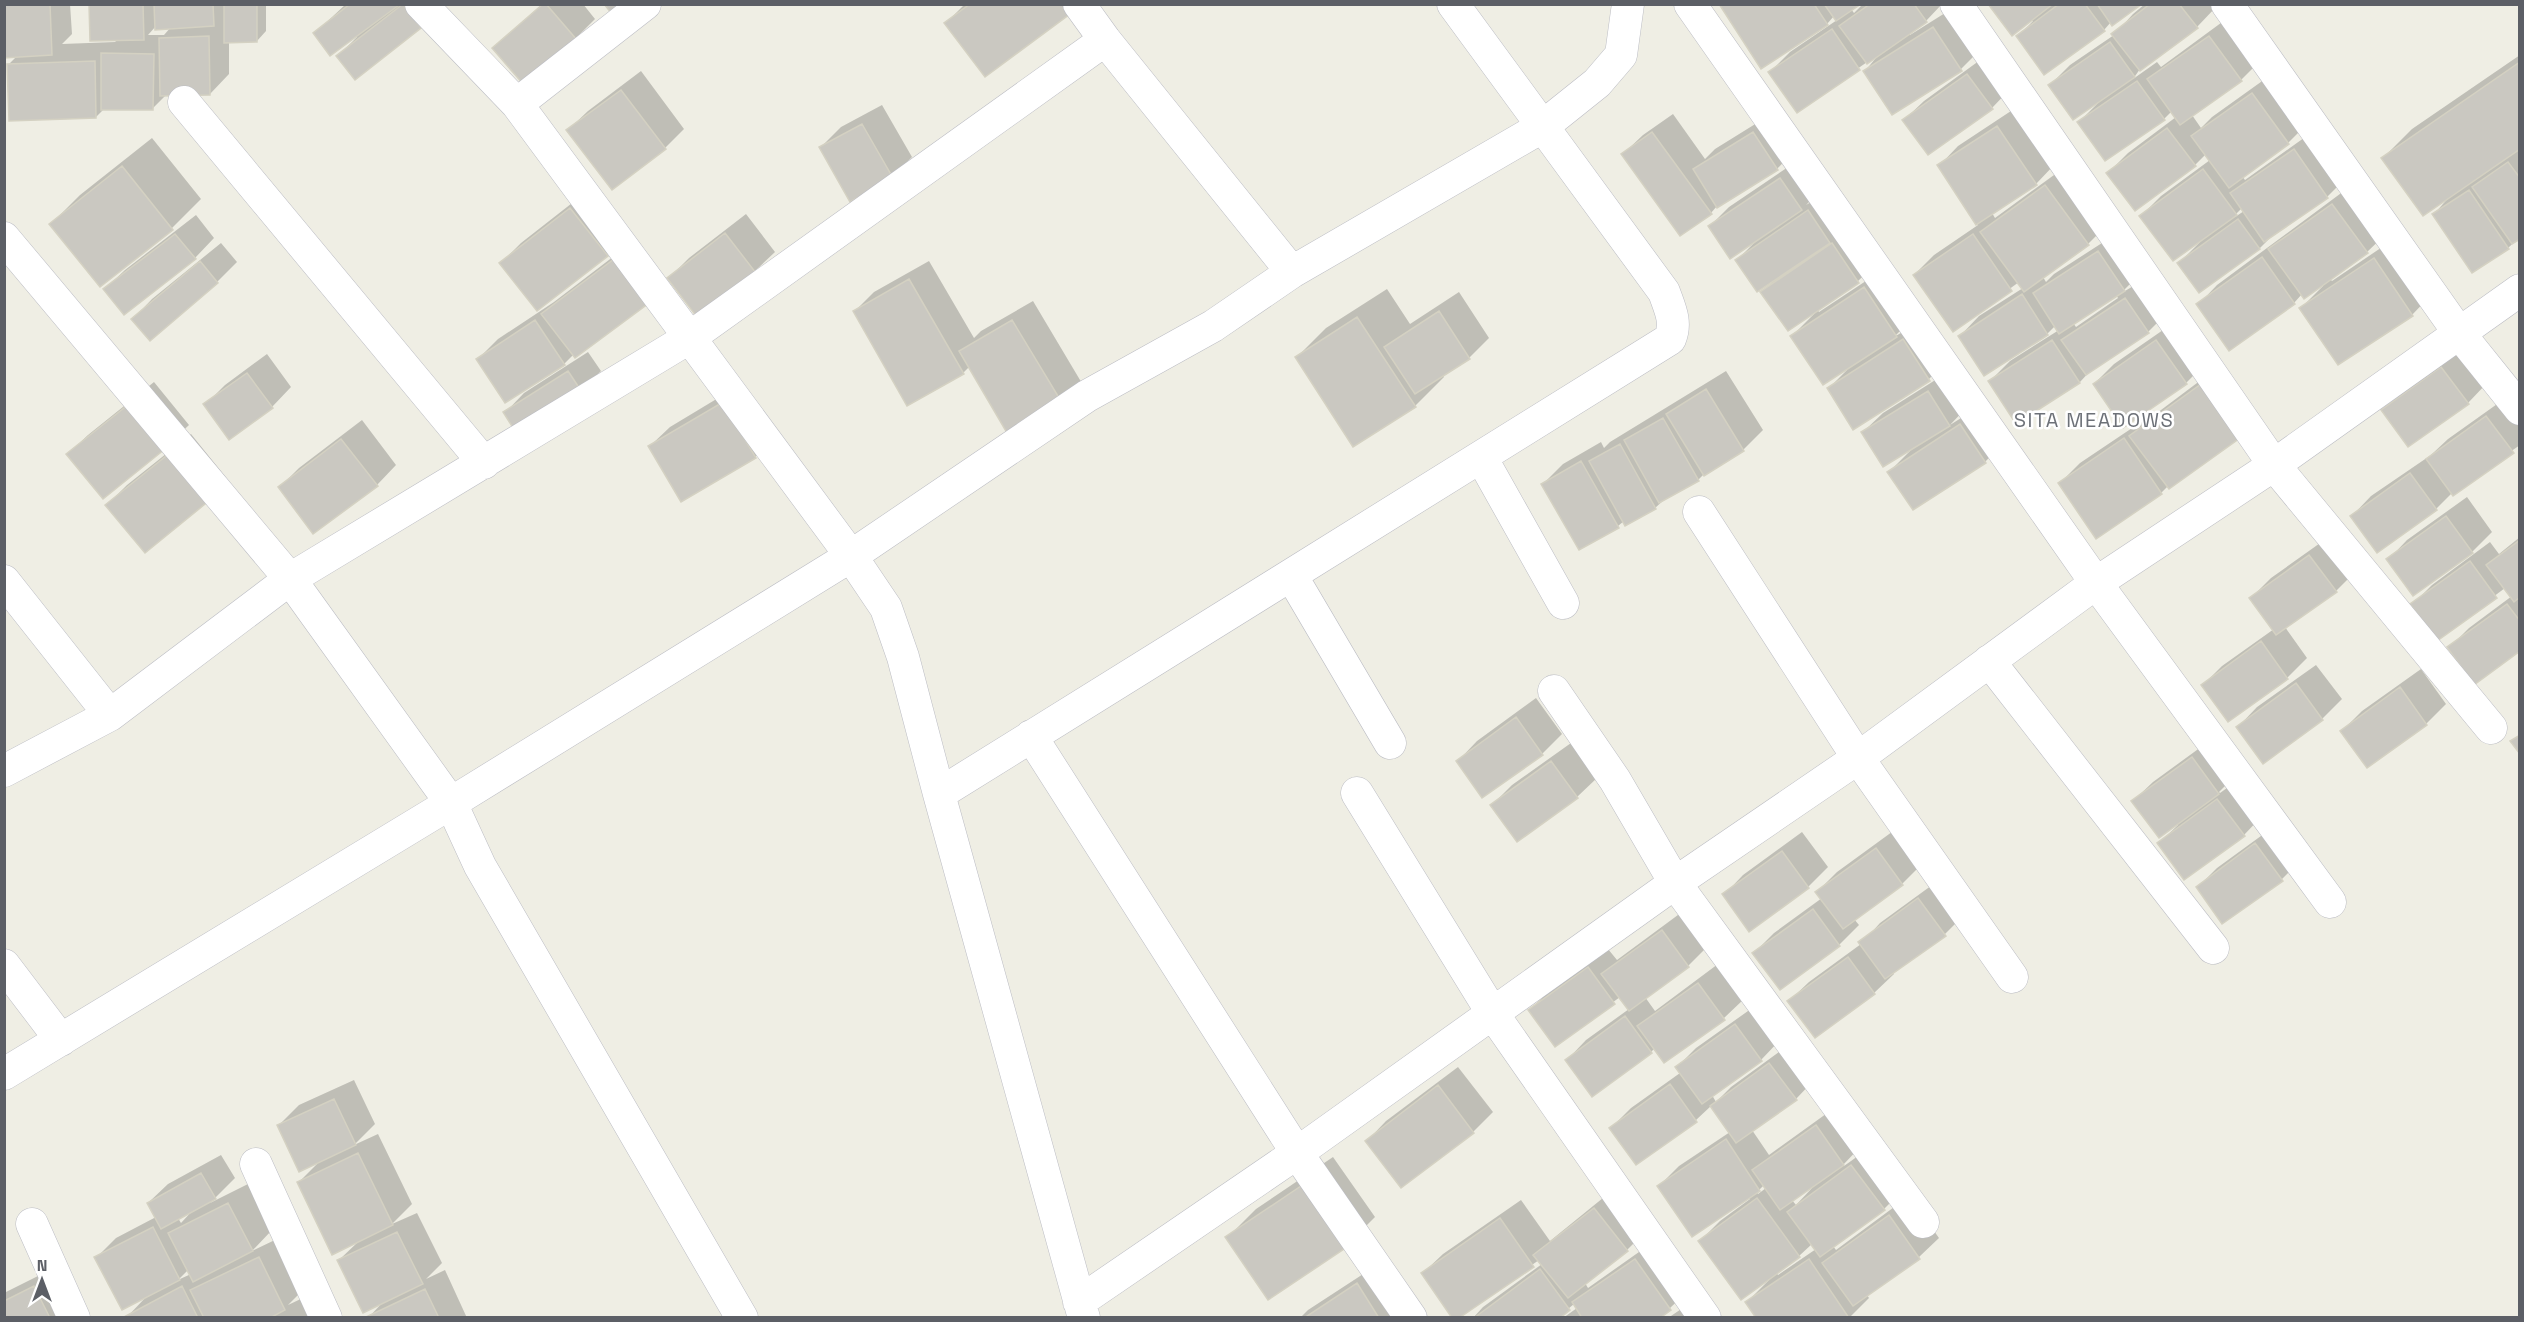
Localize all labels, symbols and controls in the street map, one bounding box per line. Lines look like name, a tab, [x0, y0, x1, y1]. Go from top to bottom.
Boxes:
district label: SITA MEADOWS	[2014, 407, 2174, 433]
north arrow	[12, 1250, 72, 1310]
text: N	[37, 1255, 47, 1276]

